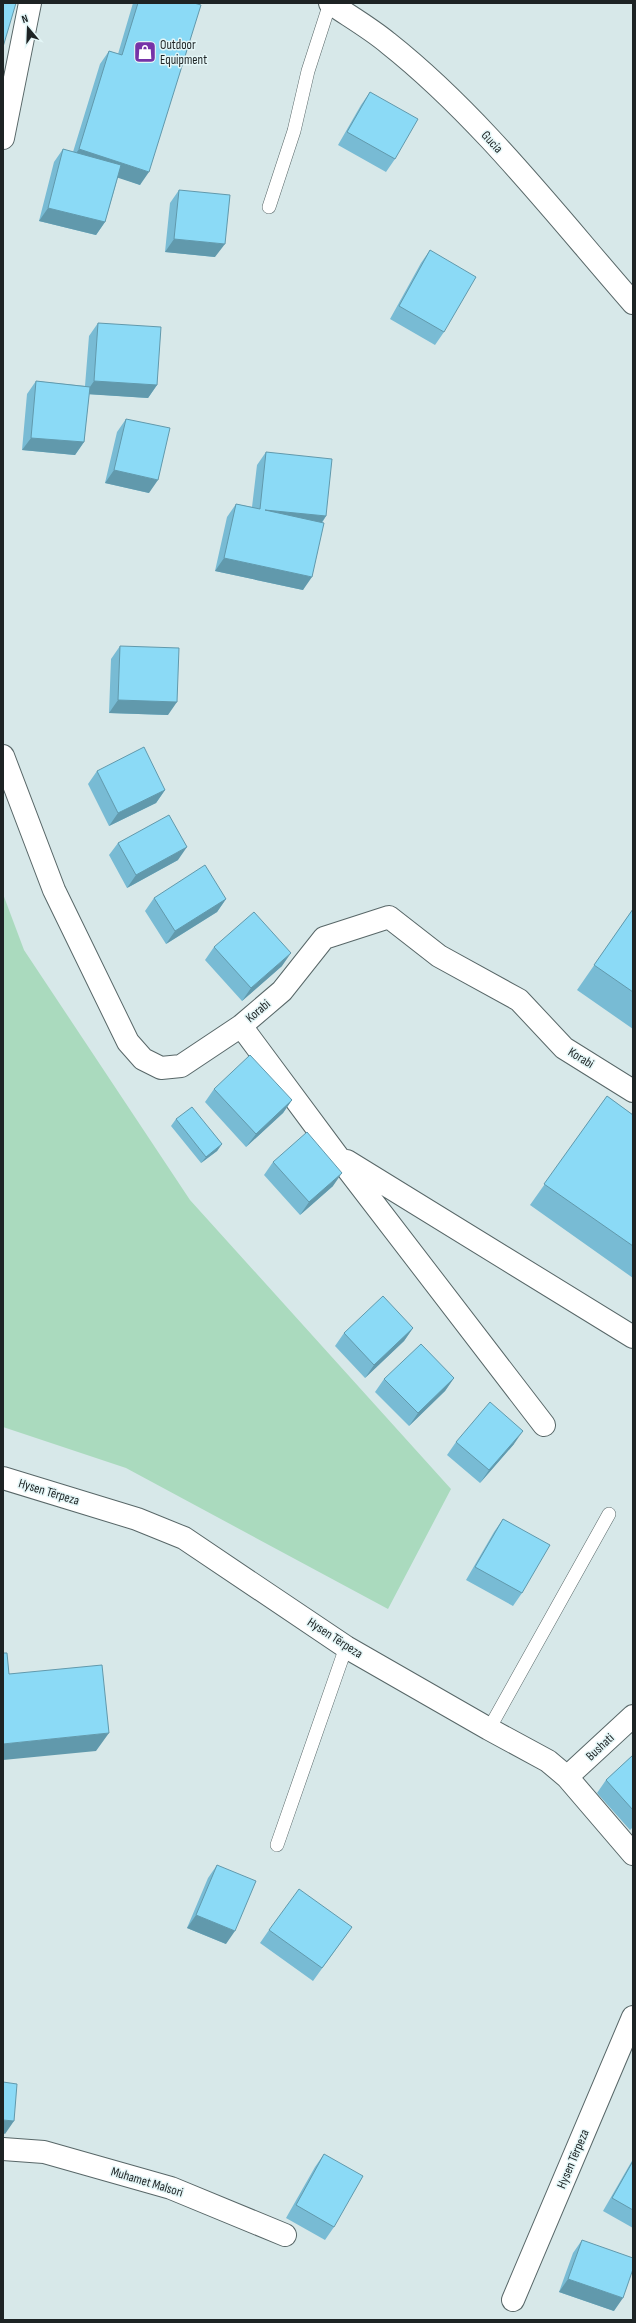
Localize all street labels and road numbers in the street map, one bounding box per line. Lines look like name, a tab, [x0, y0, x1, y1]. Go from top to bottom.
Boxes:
street label: Gucia	[478, 128, 506, 156]
street label: Korabi	[242, 996, 274, 1026]
street label: Korabi	[565, 1044, 597, 1072]
street label: Hysen Tërpeza	[17, 1475, 81, 1509]
street label: Hysen Tërpeza	[304, 1614, 366, 1662]
street label: Bushati	[583, 1730, 617, 1764]
street label: Hysen Tërpeza	[553, 2127, 593, 2191]
street label: Muhamet Malsori	[109, 2163, 185, 2201]

